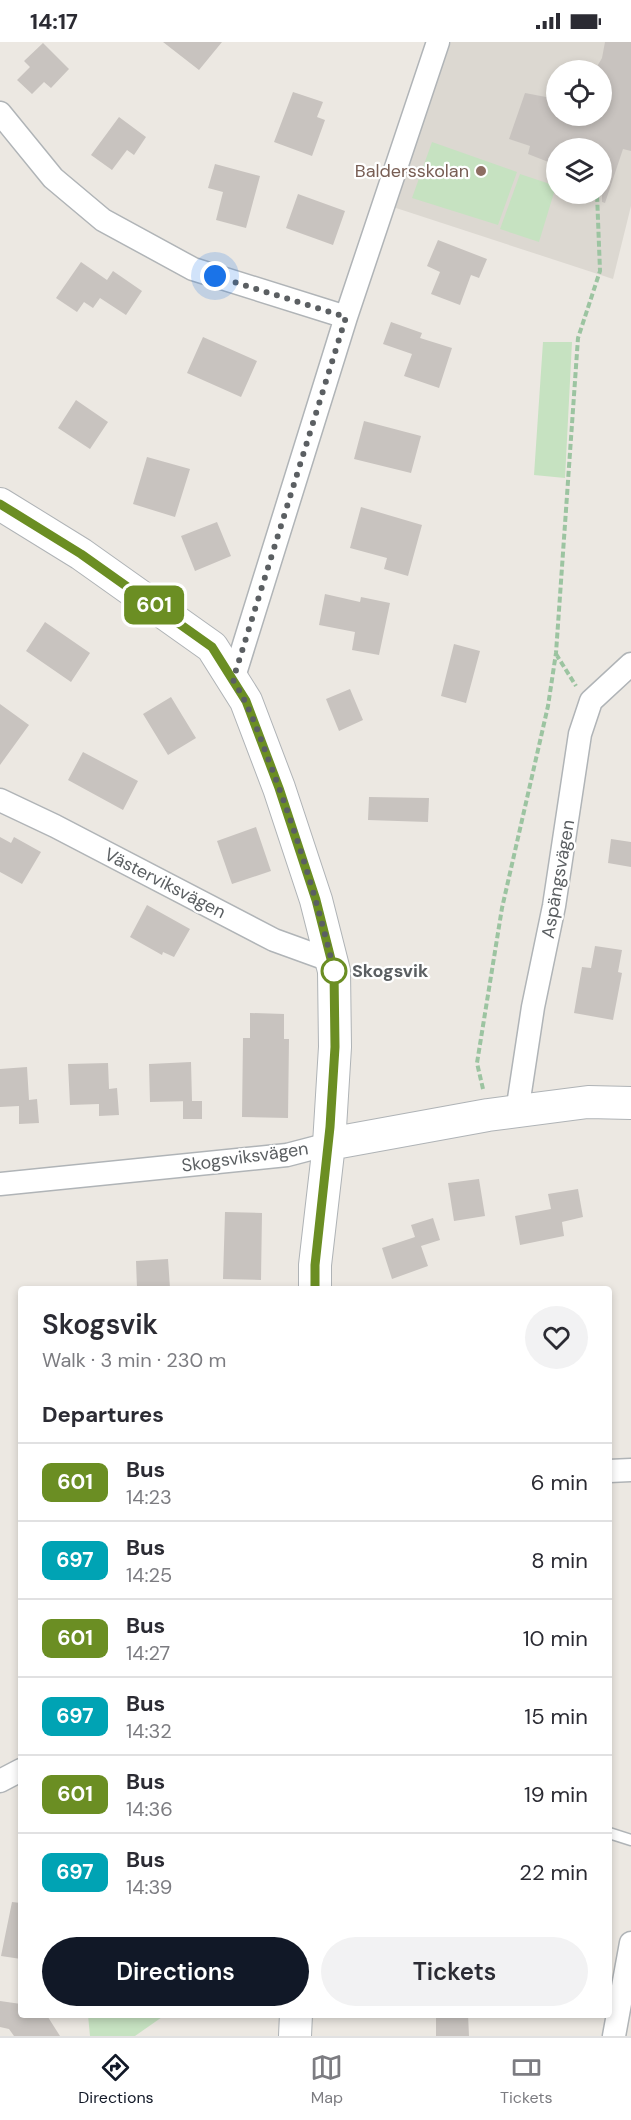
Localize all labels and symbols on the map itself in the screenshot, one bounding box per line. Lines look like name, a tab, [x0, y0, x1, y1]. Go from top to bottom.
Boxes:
place label: Baldersskolan	[355, 159, 469, 183]
marker: Baldersskolan	[474, 164, 488, 178]
your location	[200, 261, 230, 291]
line badge: 601	[120, 586, 189, 624]
street label: Aspängsvägen	[536, 818, 580, 940]
street label: Västerviksvägen	[100, 842, 230, 924]
marker: Skogsvik	[321, 958, 347, 984]
place label: Skogsvik	[352, 959, 429, 983]
street label: Skogsviksvägen	[180, 1136, 310, 1178]

